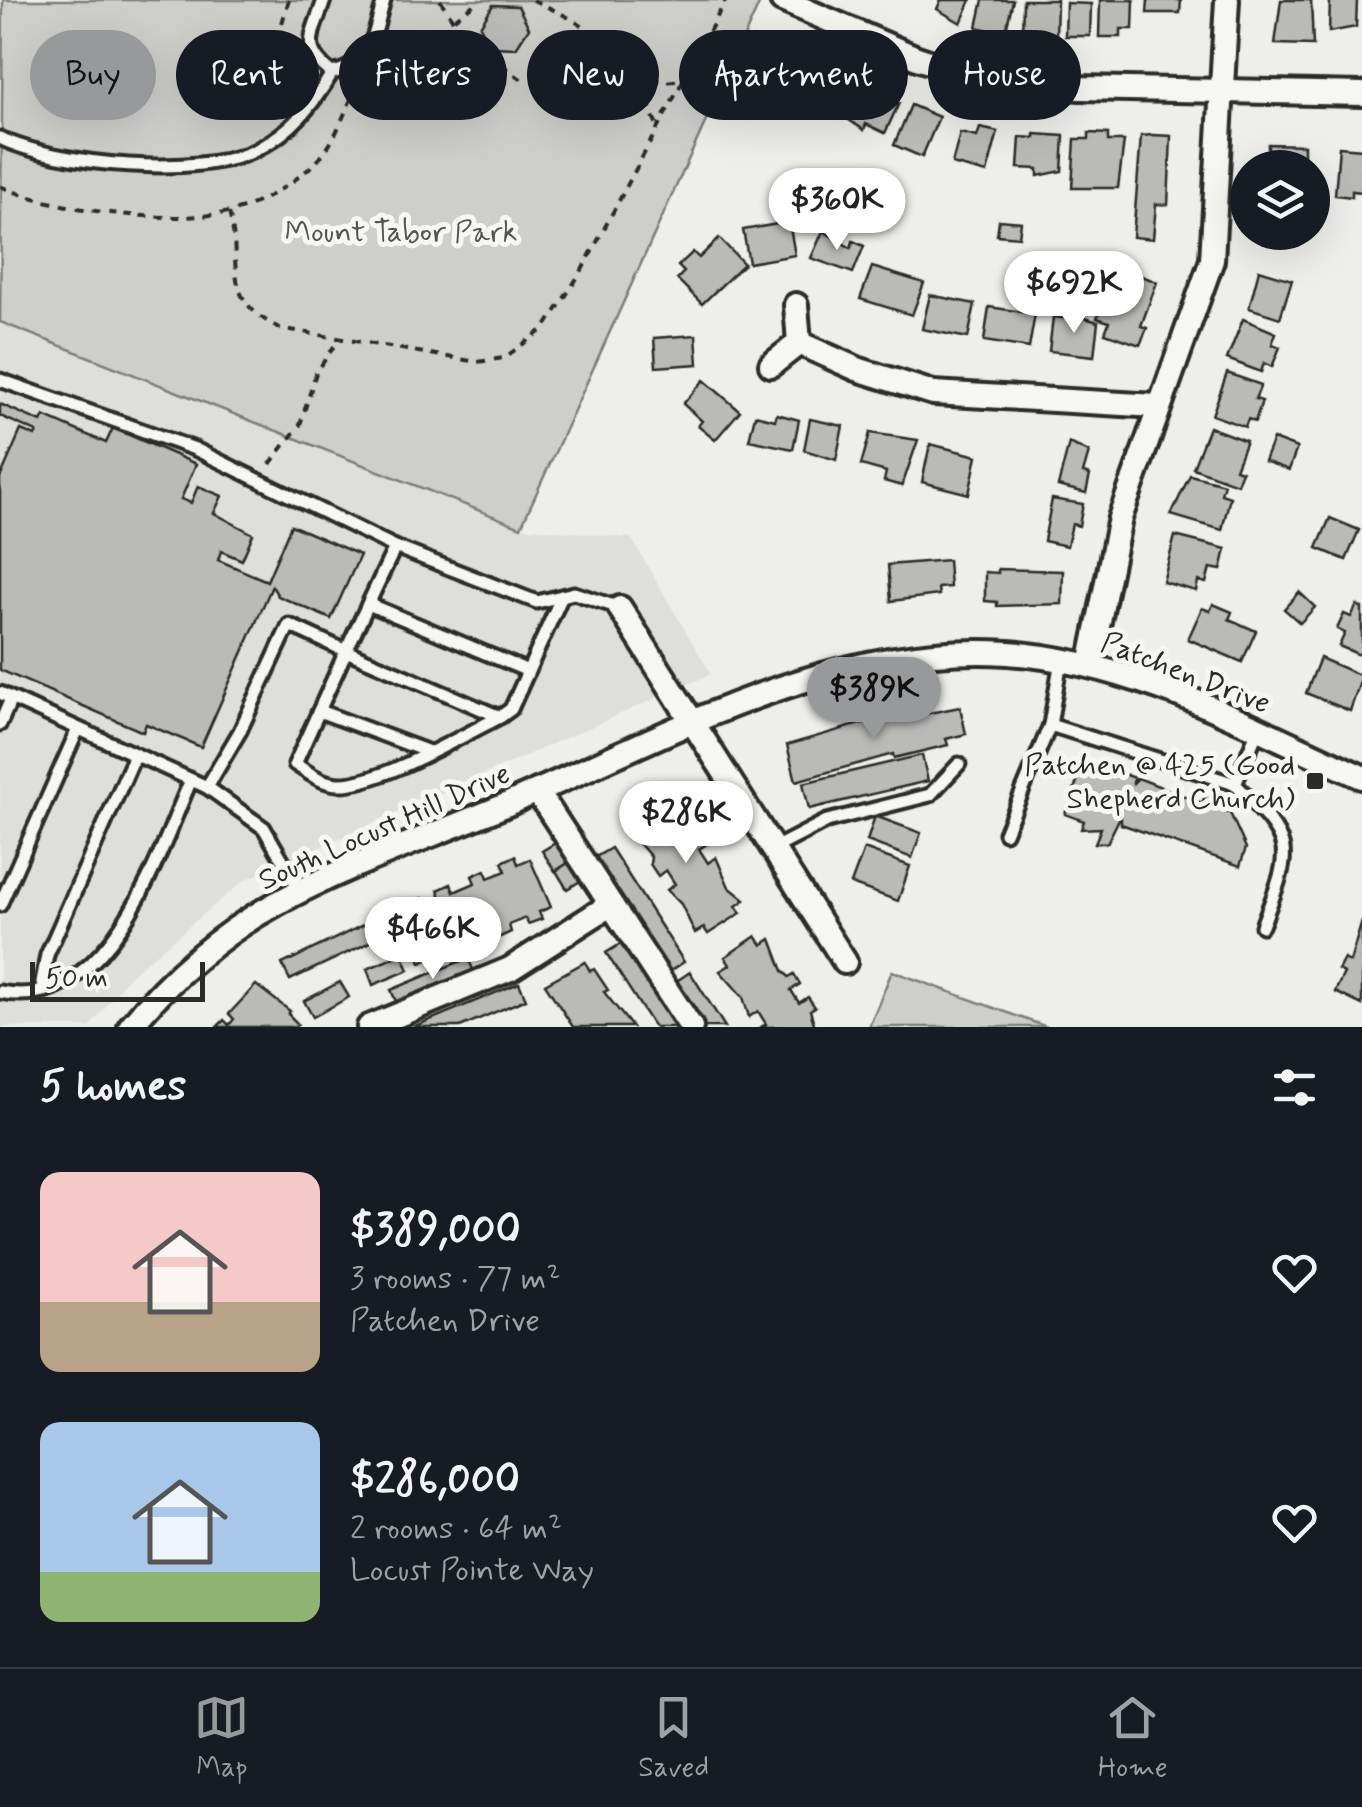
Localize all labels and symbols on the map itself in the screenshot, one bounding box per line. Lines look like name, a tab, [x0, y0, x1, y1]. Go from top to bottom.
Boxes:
pin: $360K	[767, 168, 907, 253]
park label: Mount Tabor Park	[285, 213, 518, 252]
pin: $692K	[1004, 251, 1144, 336]
street label: Patchen Drive	[1095, 623, 1276, 724]
pin: $389K	[804, 657, 944, 742]
place label: Patchen @ 425 (Good Shepherd Church)	[1024, 746, 1295, 819]
street label: South Locust Hill Drive	[253, 754, 517, 900]
marker: Patchen @ 425 (Good Shepherd Church)	[1304, 770, 1326, 792]
pin: $286K	[616, 781, 756, 866]
pin: $466K	[363, 897, 503, 982]
scale bar	[30, 957, 205, 1001]

